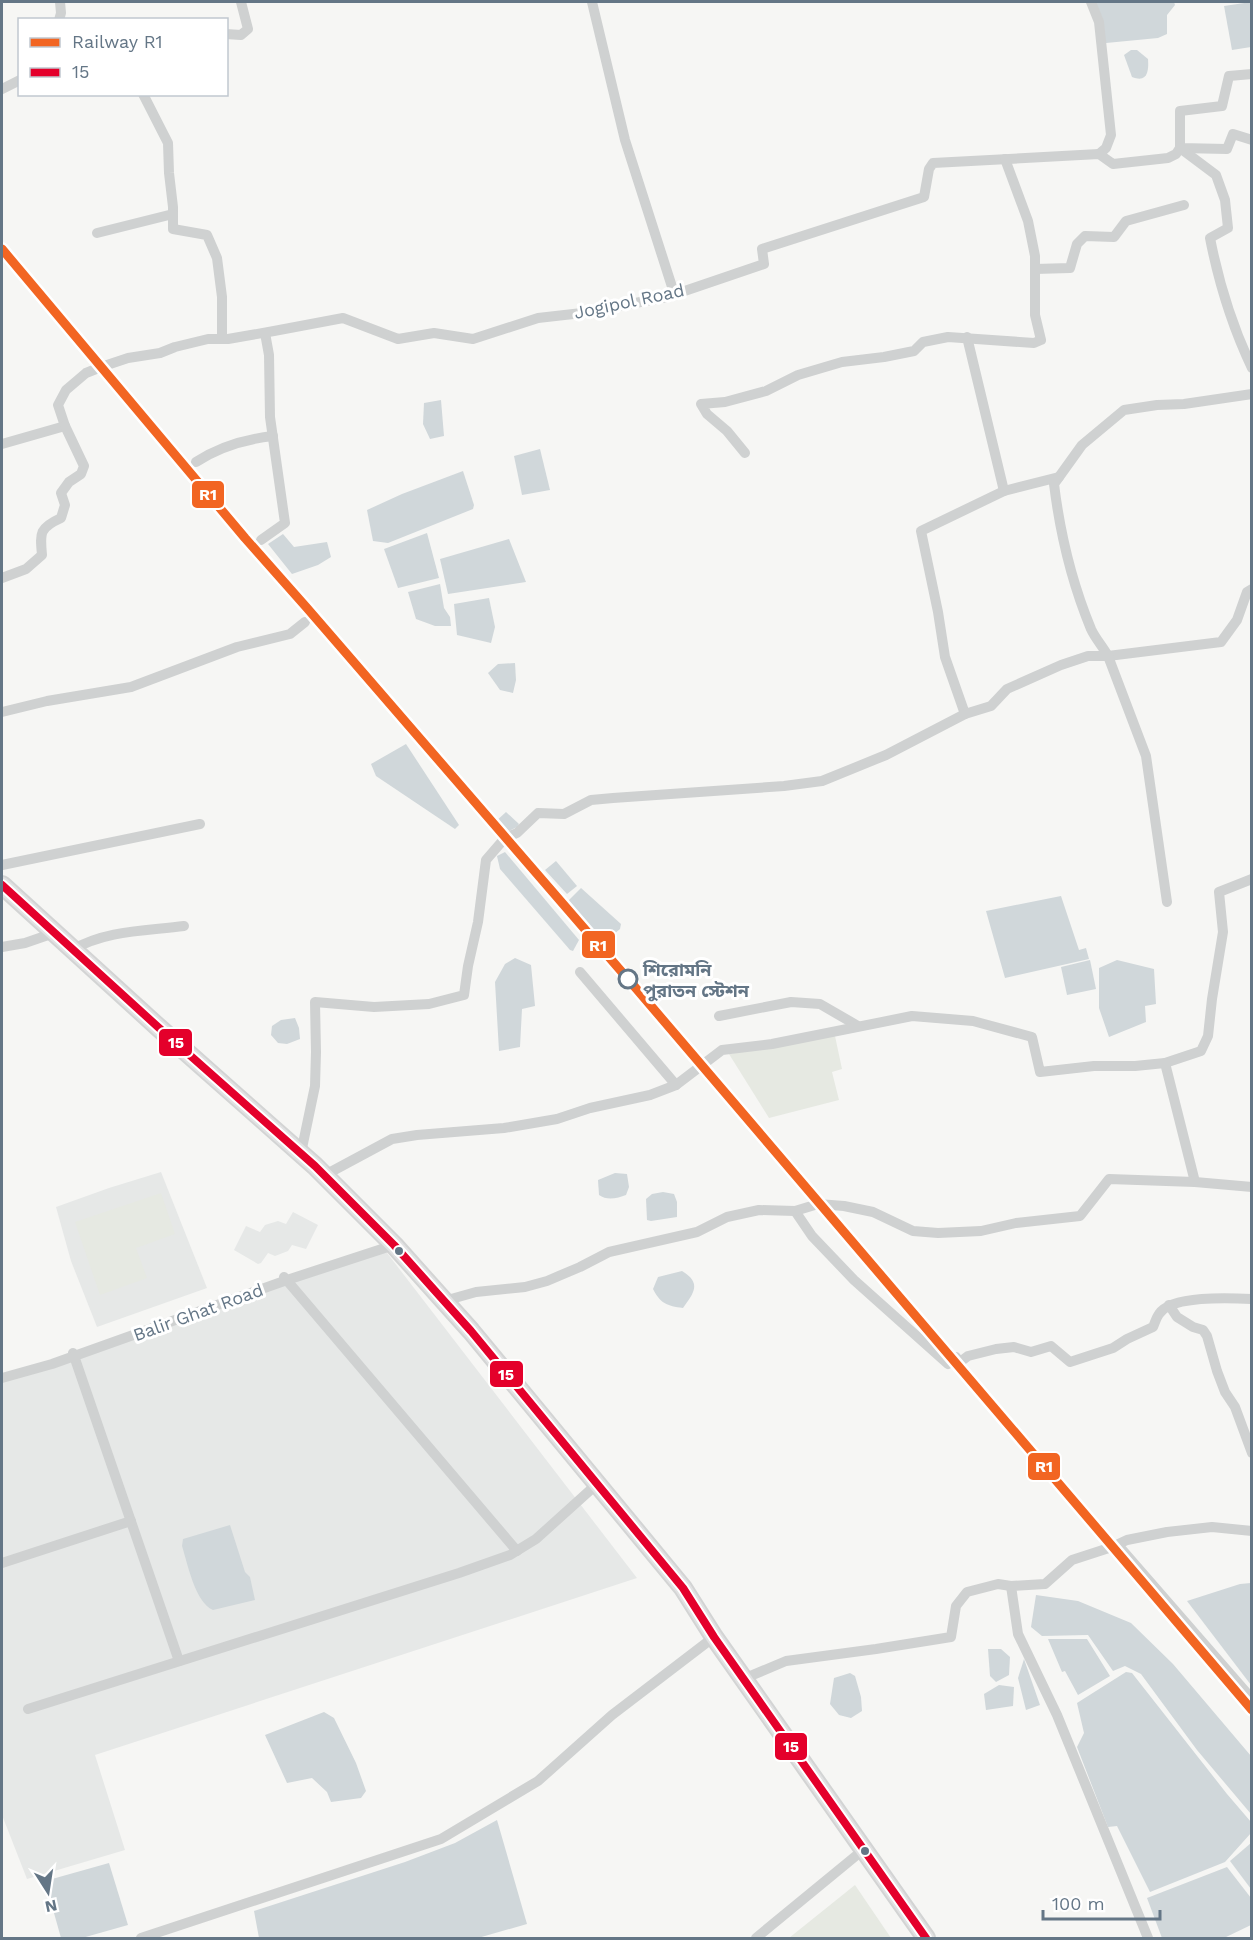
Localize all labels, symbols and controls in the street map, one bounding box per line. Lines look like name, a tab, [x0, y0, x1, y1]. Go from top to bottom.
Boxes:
legend	[18, 18, 228, 96]
text: Railway R1	[72, 31, 163, 52]
text: 15	[72, 61, 90, 82]
street label: Jogipol Road	[572, 279, 686, 323]
line badge: R1	[191, 480, 225, 509]
text: R1	[199, 485, 217, 504]
line badge: R1	[581, 930, 616, 959]
text: R1	[589, 936, 607, 955]
place label: শিরোমনি পুরাতন স্টেশন	[642, 959, 750, 1002]
marker: শিরোমনি পুরাতন স্টেশন	[618, 969, 638, 989]
line badge: 15	[158, 1028, 193, 1057]
text: 15	[168, 1033, 184, 1052]
unlabelled marker	[393, 1245, 405, 1257]
street label: Balir Ghat Road	[130, 1279, 266, 1345]
line badge: 15	[489, 1360, 524, 1388]
text: 15	[498, 1365, 514, 1384]
line badge: R1	[1027, 1452, 1061, 1481]
text: R1	[1035, 1457, 1053, 1476]
line badge: 15	[774, 1732, 808, 1761]
text: 15	[783, 1737, 799, 1756]
unlabelled marker	[859, 1845, 871, 1857]
north arrow	[18, 1862, 78, 1922]
scale bar	[1043, 1883, 1160, 1921]
text: 100 m	[1052, 1893, 1105, 1914]
text: N	[43, 1896, 59, 1917]

